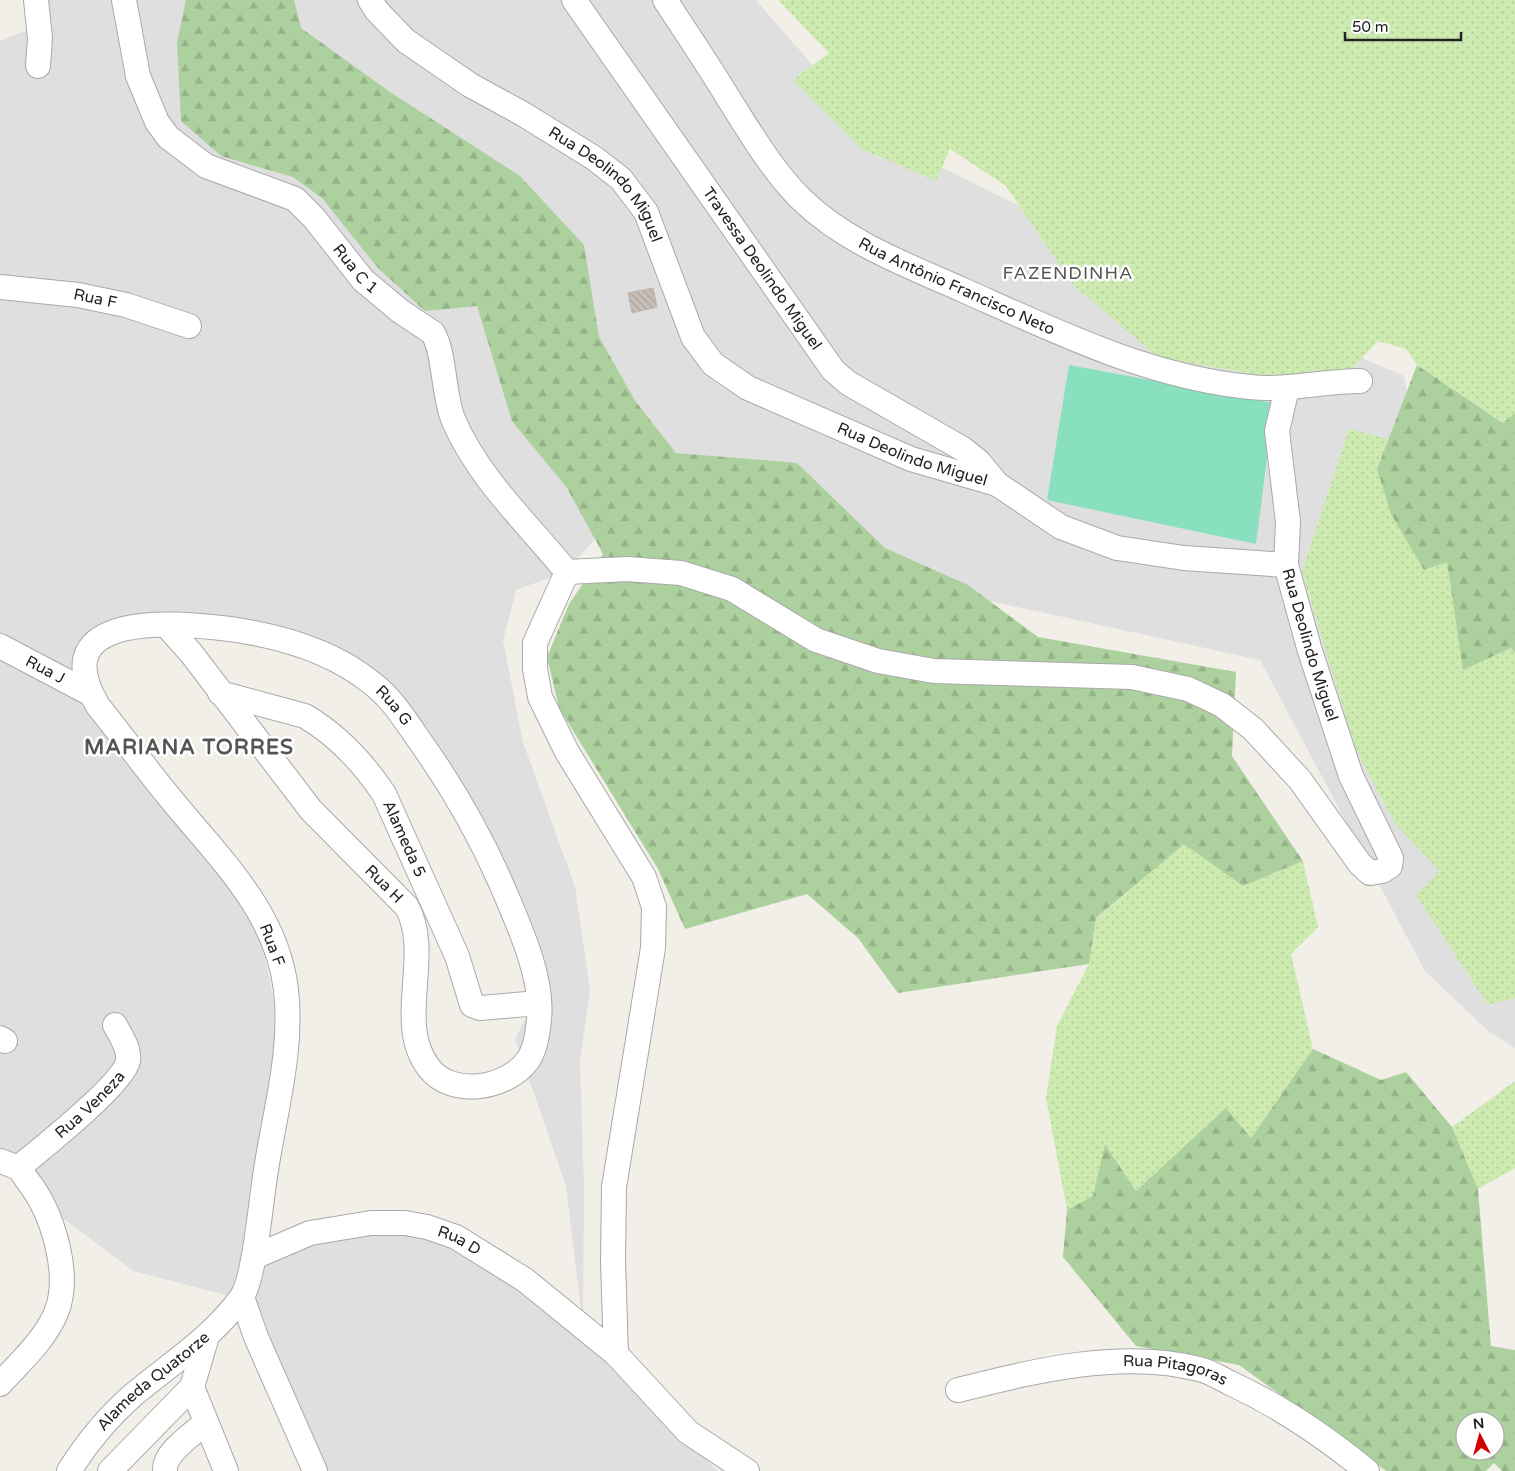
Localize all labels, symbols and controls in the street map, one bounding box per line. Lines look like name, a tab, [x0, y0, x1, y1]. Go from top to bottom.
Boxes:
scale bar	[1345, 10, 1461, 42]
text: 50 m	[1352, 18, 1389, 36]
street label: Rua Deolindo Miguel	[545, 122, 666, 245]
street label: Travessa Deolindo Miguel	[698, 183, 826, 354]
street label: Rua Antônio Francisco Neto	[855, 233, 1058, 340]
street label: Rua C 1	[328, 240, 382, 298]
district label: FAZENDINHA	[1003, 262, 1133, 284]
street label: Rua F	[72, 284, 119, 313]
street label: Rua Deolindo Miguel	[834, 418, 990, 491]
street label: Rua Deolindo Miguel	[1277, 566, 1342, 724]
street label: Rua J	[22, 651, 68, 688]
street label: Rua G	[371, 681, 416, 730]
district label: MARIANA TORRES	[84, 735, 294, 760]
street label: Alameda 5	[378, 797, 430, 880]
street label: Rua H	[361, 861, 407, 907]
street label: Rua F	[255, 921, 289, 969]
street label: Rua Veneza	[51, 1067, 130, 1143]
street label: Rua D	[435, 1221, 485, 1260]
street label: Alameda Quatorze	[93, 1328, 214, 1435]
street label: Rua Pitagoras	[1123, 1351, 1231, 1390]
north arrow	[1455, 1411, 1505, 1461]
text: N	[1472, 1415, 1485, 1433]

